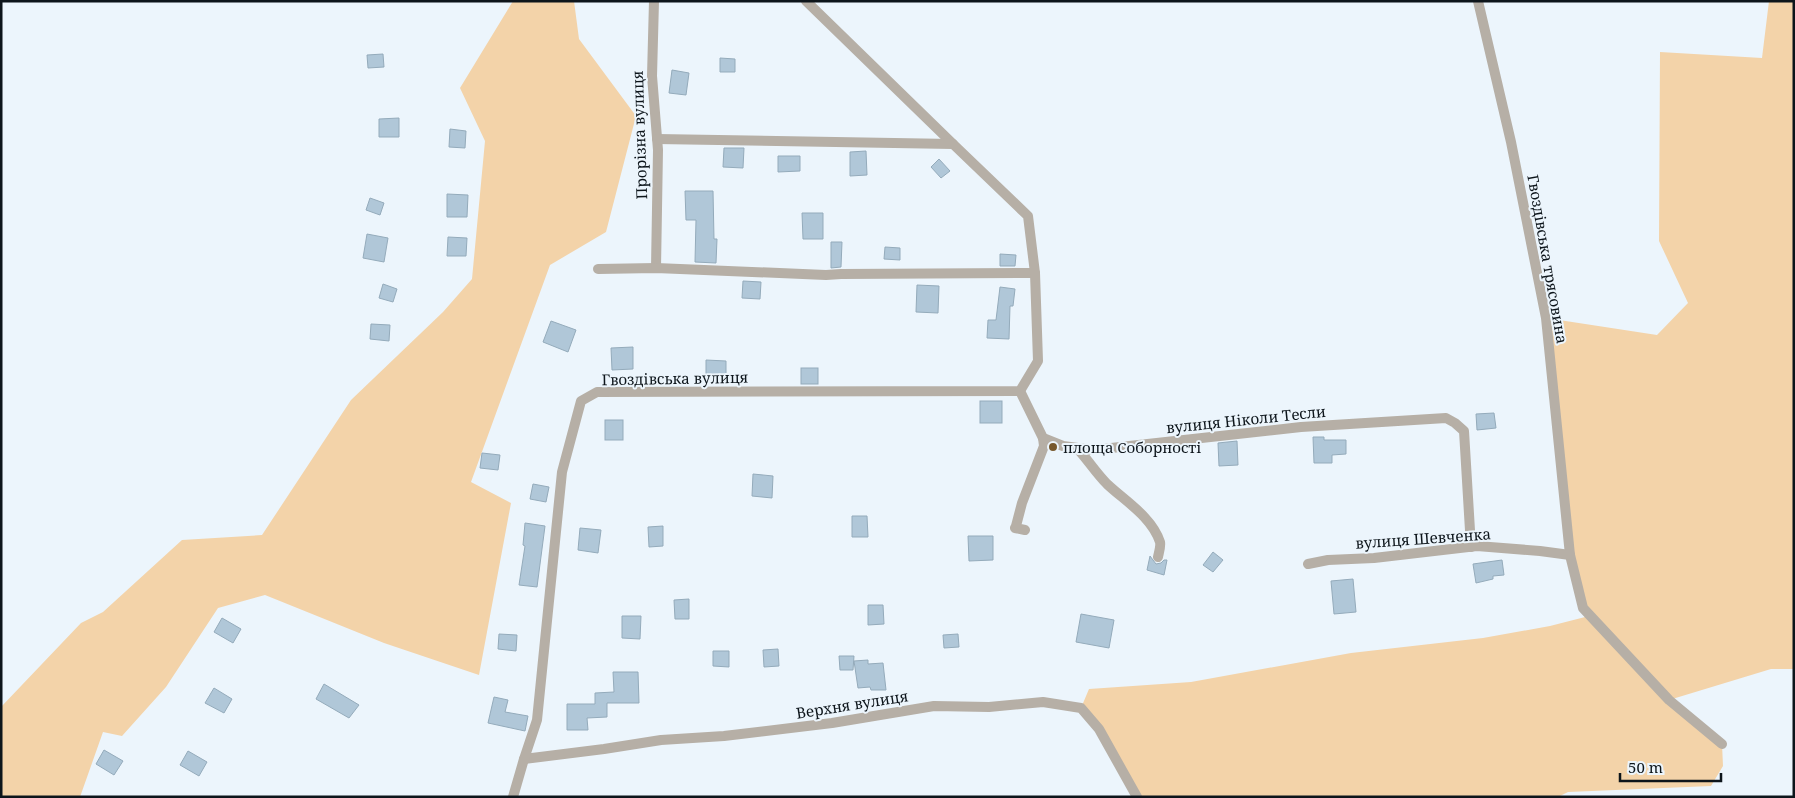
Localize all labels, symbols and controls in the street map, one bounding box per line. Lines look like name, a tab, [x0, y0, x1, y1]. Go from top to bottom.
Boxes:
street label: Прорізна вулиця	[627, 70, 651, 200]
street label: Гвоздівська трясовина	[1523, 173, 1573, 345]
street label: Гвоздівська вулиця	[602, 367, 748, 389]
street label: вулиця Ніколи Тесли	[1165, 401, 1327, 437]
place label: площа Соборності	[1063, 437, 1201, 457]
marker: площа Соборності	[1047, 441, 1059, 453]
street label: вулиця Шевченка	[1355, 523, 1491, 553]
street label: Верхня вулиця	[795, 685, 909, 723]
scale bar	[1620, 750, 1721, 782]
text: 50 m	[1628, 757, 1663, 777]

